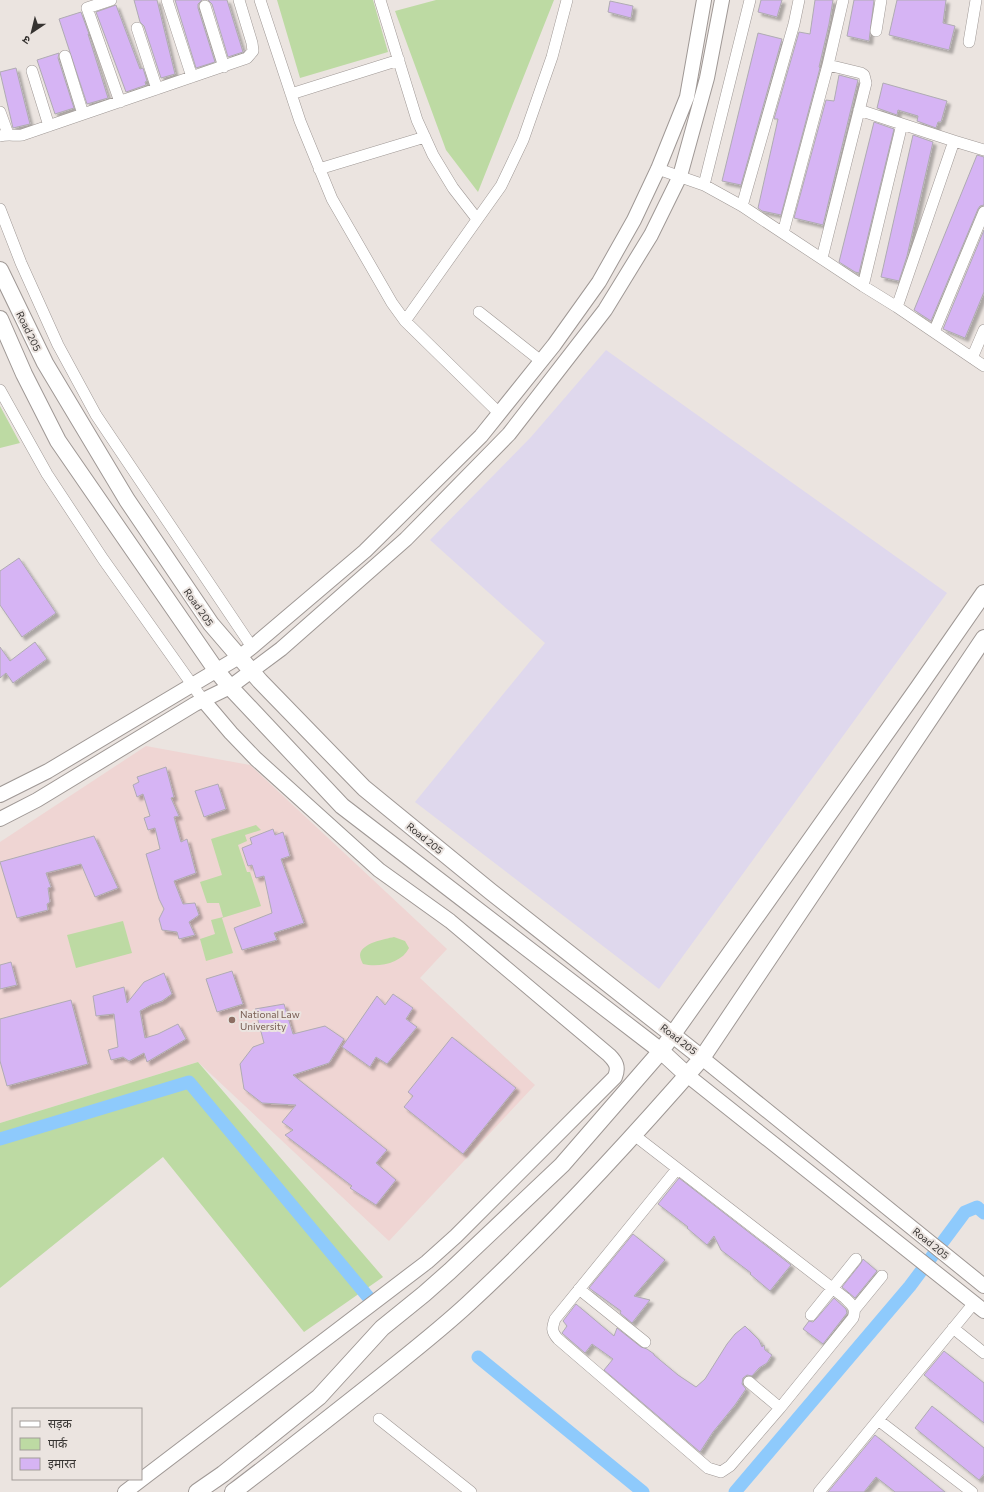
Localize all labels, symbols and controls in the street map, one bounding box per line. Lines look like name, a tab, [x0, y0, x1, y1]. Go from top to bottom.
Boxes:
north arrow	[12, 12, 52, 52]
text: उ	[19, 33, 32, 48]
street label: Road 205	[14, 309, 44, 353]
street label: Road 205	[182, 586, 216, 628]
street label: Road 205	[404, 820, 446, 856]
place label: National Law University	[240, 1008, 300, 1032]
marker: National Law University	[227, 1015, 237, 1025]
street label: Road 205	[658, 1021, 700, 1057]
street label: Road 205	[910, 1225, 952, 1261]
legend	[12, 1408, 142, 1480]
text: सड़क	[48, 1416, 73, 1431]
text: पार्क	[48, 1436, 68, 1450]
text: इमारत	[48, 1456, 77, 1471]

